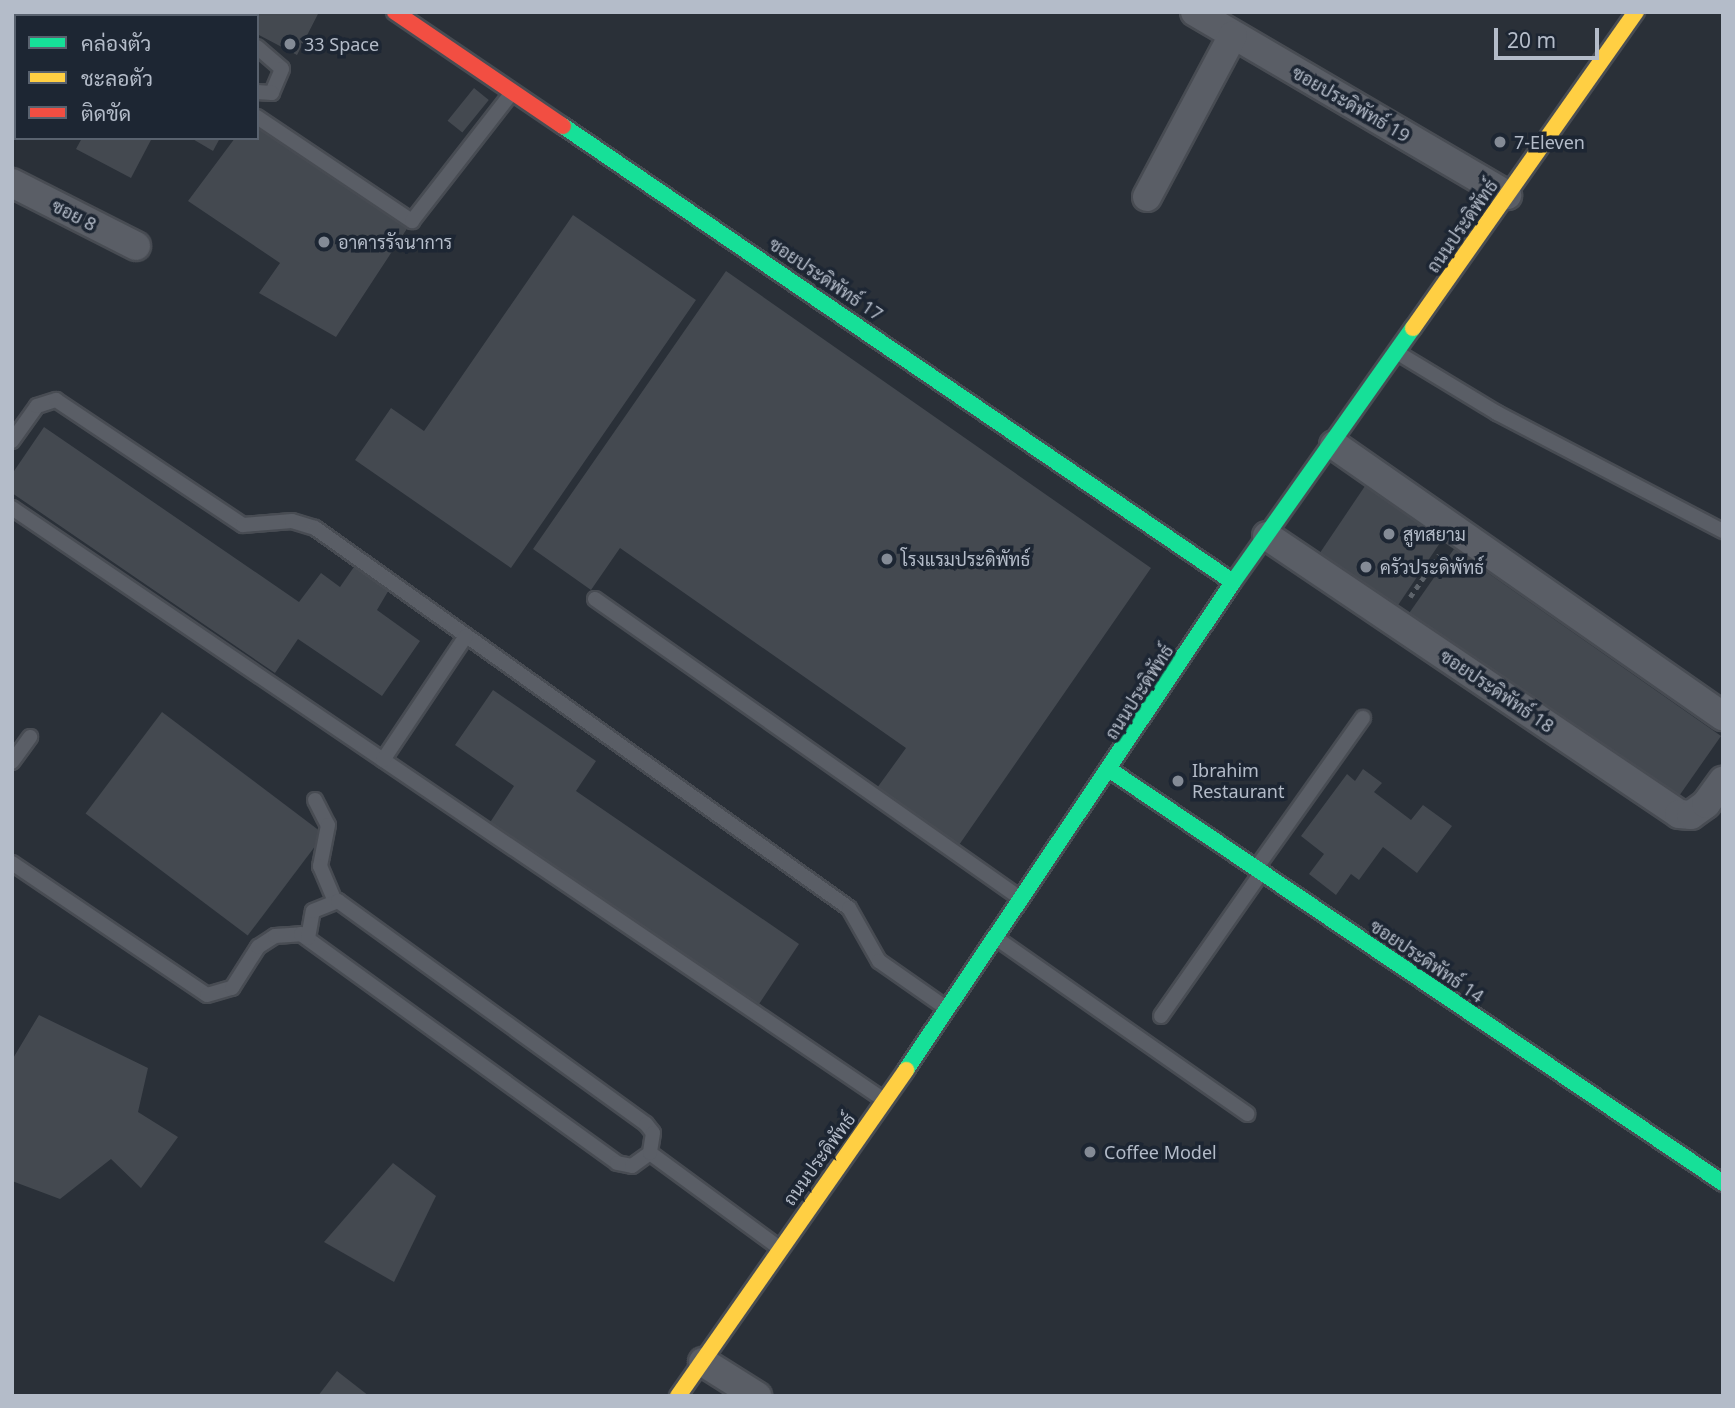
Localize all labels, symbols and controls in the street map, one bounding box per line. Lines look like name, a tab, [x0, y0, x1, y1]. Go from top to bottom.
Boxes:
legend	[14, 14, 259, 140]
scale bar	[1497, 14, 1602, 58]
text: 20 m	[1507, 26, 1556, 54]
text: คล่องตัว	[81, 29, 151, 57]
place label: 33 Space	[304, 33, 379, 55]
marker: 33 Space	[282, 36, 298, 52]
street label: ซอยประดิพัทธ์ 19	[1288, 62, 1414, 146]
text: ชะลอตัว	[81, 64, 153, 92]
text: ติดขัด	[81, 99, 131, 127]
place label: 7-Eleven	[1514, 131, 1585, 153]
marker: 7-Eleven	[1492, 134, 1508, 150]
street label: ถนนประดิพัทธ์	[1422, 175, 1502, 277]
street label: ซอย 8	[48, 195, 100, 235]
place label: อาคารรัจนาการ	[338, 231, 452, 253]
street label: ซอยประดิพัทธ์ 17	[765, 233, 887, 325]
marker: อาคารรัจนาการ	[316, 234, 332, 250]
place label: สูทสยาม	[1403, 523, 1466, 545]
marker: สูทสยาม	[1381, 526, 1397, 542]
place label: โรงแรมประดิพัทธ์	[901, 548, 1030, 570]
marker: โรงแรมประดิพัทธ์	[879, 551, 895, 567]
place label: ครัวประดิพัทธ์	[1380, 556, 1484, 578]
marker: ครัวประดิพัทธ์	[1358, 559, 1374, 575]
street label: ถนนประดิพัทธ์	[1100, 641, 1178, 743]
street label: ซอยประดิพัทธ์ 18	[1436, 645, 1558, 737]
place label: Ibrahim Restaurant	[1192, 760, 1284, 802]
marker: Ibrahim Restaurant	[1170, 773, 1186, 789]
street label: ซอยประดิพัทธ์ 14	[1366, 915, 1488, 1007]
street label: ถนนประดิพัทธ์	[778, 1109, 860, 1209]
place label: Coffee Model	[1104, 1141, 1217, 1163]
marker: Coffee Model	[1082, 1144, 1098, 1160]

